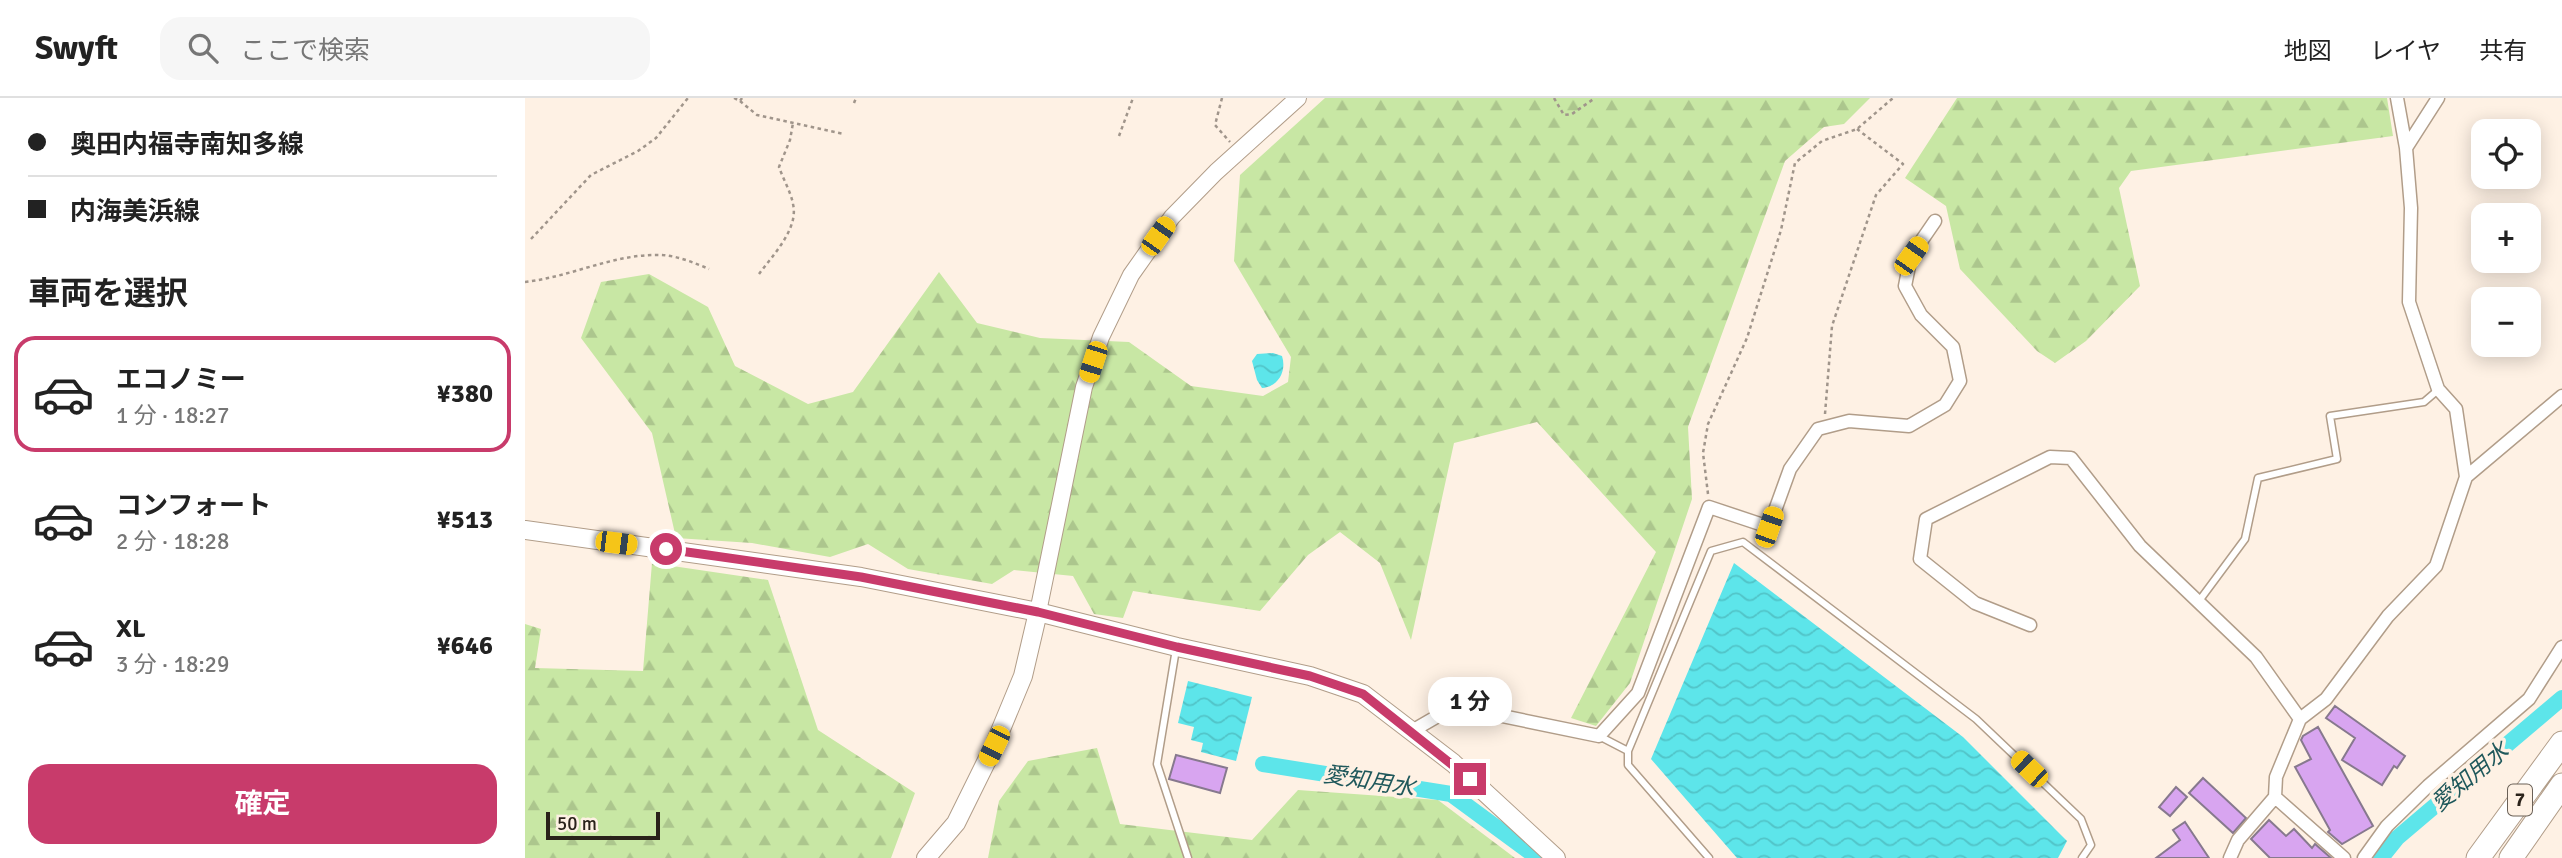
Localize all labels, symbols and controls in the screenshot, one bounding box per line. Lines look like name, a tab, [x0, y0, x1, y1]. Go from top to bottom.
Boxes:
search box	[160, 17, 650, 80]
text: Swyft	[35, 28, 118, 69]
icon: search	[184, 29, 222, 67]
text: ここで検索	[240, 35, 370, 67]
text: 地図	[2284, 36, 2332, 66]
text: レイヤ	[2370, 36, 2441, 66]
text: 共有	[2479, 36, 2527, 66]
map controls	[2471, 119, 2541, 357]
button: locate	[2471, 119, 2541, 189]
text: 奥田内福寺南知多線	[70, 129, 304, 161]
text: 内海美浜線	[70, 196, 200, 228]
button: +	[2471, 203, 2541, 273]
car	[1138, 213, 1179, 259]
car	[1891, 233, 1932, 279]
text: 車両を選択	[28, 274, 188, 313]
button: −	[2471, 287, 2541, 357]
car	[1077, 339, 1110, 385]
icon: car	[32, 363, 95, 426]
text: エコノミー	[116, 364, 246, 396]
text: ¥380	[437, 378, 493, 410]
text: 1 分 · 18:27	[116, 401, 229, 430]
icon: car	[32, 489, 95, 552]
text: コンフォート	[116, 490, 271, 522]
text: ¥513	[437, 504, 493, 536]
car	[1753, 504, 1786, 550]
text: 2 分 · 18:28	[116, 527, 229, 556]
car	[594, 530, 639, 556]
route start	[650, 533, 682, 565]
text: XL	[116, 613, 146, 645]
icon: car	[32, 615, 95, 678]
text: ¥646	[437, 630, 493, 662]
text: 3 分 · 18:29	[116, 650, 229, 679]
callout: 1 分	[1428, 678, 1512, 726]
text: 1 分	[1450, 687, 1490, 716]
car	[976, 723, 1013, 769]
water label: 愛知用水	[2425, 734, 2517, 818]
car	[2007, 747, 2052, 791]
water label: 愛知用水	[1321, 759, 1420, 803]
route end	[1454, 763, 1486, 795]
button: 確定	[28, 764, 497, 844]
road number: 7	[2508, 785, 2532, 816]
scale bar	[546, 809, 660, 841]
text: 50 m	[557, 812, 597, 836]

